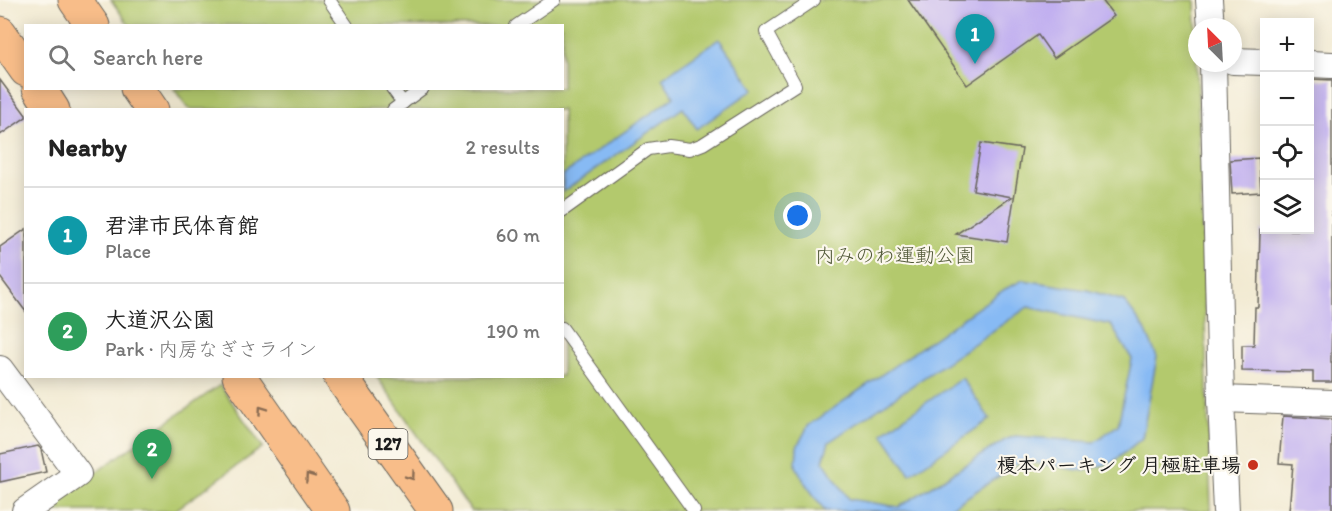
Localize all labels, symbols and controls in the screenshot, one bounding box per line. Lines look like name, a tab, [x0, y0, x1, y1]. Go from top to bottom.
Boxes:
pin: 1	[956, 14, 994, 64]
north arrow	[1188, 18, 1242, 72]
map controls	[1260, 18, 1314, 234]
button: +	[1260, 18, 1314, 72]
search box	[24, 24, 564, 90]
icon: search	[45, 41, 78, 74]
text: Search here	[93, 44, 203, 71]
button: −	[1260, 72, 1314, 126]
button: locate	[1260, 126, 1314, 180]
text: Nearby	[48, 131, 127, 163]
text: 2 results	[466, 135, 540, 159]
button: layers	[1260, 180, 1314, 234]
your location	[783, 201, 812, 230]
text: 君津市民体育館	[105, 212, 259, 239]
text: 1	[63, 223, 72, 247]
text: 60 m	[496, 223, 540, 247]
text: Place	[105, 239, 151, 263]
park label: 内みのわ運動公園	[815, 243, 975, 267]
text: 大道沢公園	[105, 306, 215, 333]
text: 2	[62, 319, 73, 343]
text: 190 m	[487, 319, 540, 343]
text: Park · 内房なぎさライン	[105, 337, 317, 361]
one-way arrow	[258, 406, 269, 417]
road number: 127	[368, 429, 408, 459]
pin: 2	[132, 430, 172, 479]
place label: 榎本パーキング 月極駐車場	[997, 453, 1241, 477]
marker: 榎本パーキング 月極駐車場	[1246, 458, 1260, 472]
one-way arrow	[404, 469, 415, 480]
one-way arrow	[305, 473, 316, 484]

